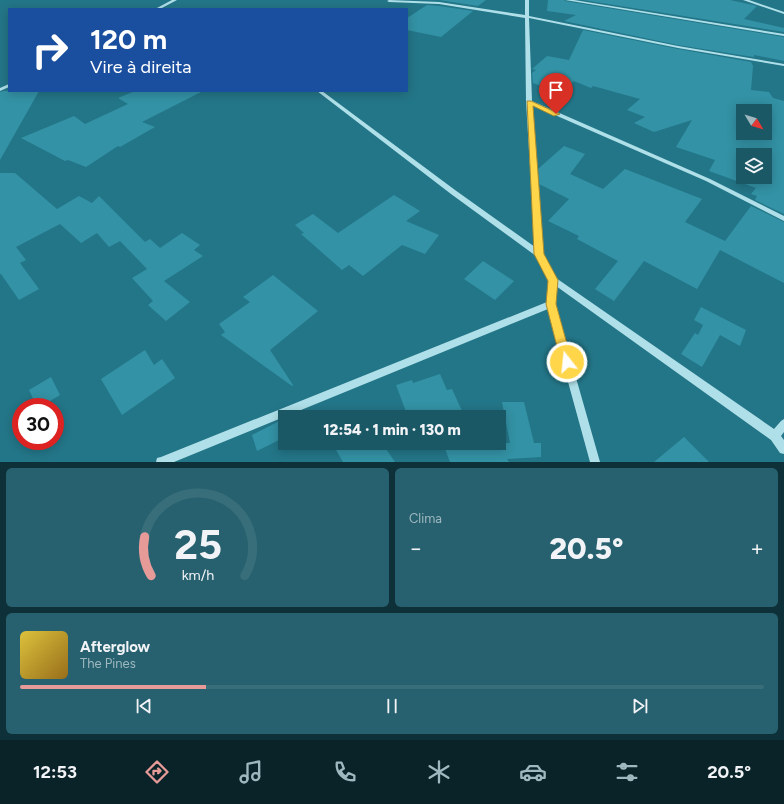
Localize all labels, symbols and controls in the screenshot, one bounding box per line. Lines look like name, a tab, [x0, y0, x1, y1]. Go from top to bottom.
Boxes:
text: 120 m	[90, 22, 167, 56]
icon: right	[24, 24, 76, 76]
text: Vire à direita	[90, 56, 191, 78]
pin	[539, 73, 573, 114]
icon: arrive	[545, 79, 567, 101]
north arrow	[736, 104, 772, 140]
map controls	[736, 104, 772, 184]
button: layers	[736, 148, 772, 184]
position arrow	[546, 341, 588, 383]
speed limit sign: 30	[12, 398, 64, 450]
text: 12:54 · 1 min · 130 m	[323, 421, 461, 439]
text: Clima	[409, 511, 442, 526]
text: 25	[173, 518, 222, 568]
text: 20.5°	[549, 530, 624, 567]
text: −	[409, 535, 423, 562]
text: +	[750, 535, 764, 562]
text: km/h	[181, 565, 214, 583]
text: Afterglow	[80, 638, 150, 656]
text: The Pines	[80, 656, 136, 671]
icon: previous	[133, 695, 155, 717]
icon: pause	[381, 695, 403, 717]
icon: next	[629, 695, 651, 717]
icon: directions	[143, 758, 171, 786]
icon: music	[237, 758, 265, 786]
icon: phone	[331, 758, 359, 786]
icon: climate	[425, 758, 453, 786]
icon: car	[519, 758, 547, 786]
icon: filters	[613, 758, 641, 786]
text: 12:53	[33, 761, 77, 783]
text: 20.5°	[707, 761, 751, 783]

